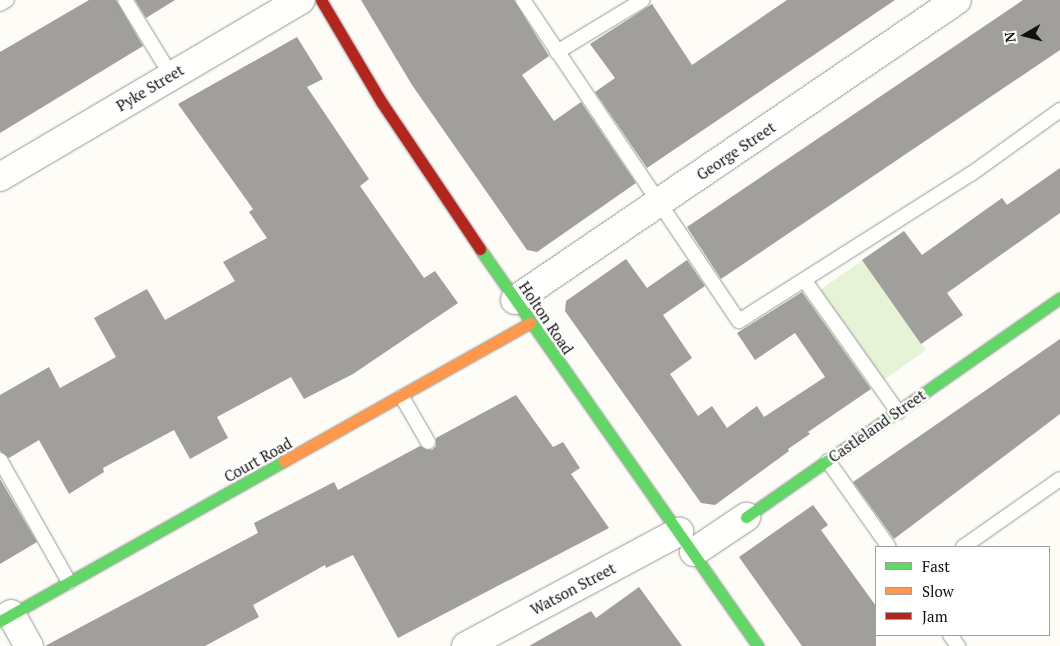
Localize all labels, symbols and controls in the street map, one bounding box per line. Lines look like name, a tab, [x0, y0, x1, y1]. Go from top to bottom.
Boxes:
north arrow	[1000, 10, 1050, 60]
text: N	[1000, 31, 1020, 44]
street label: Pyke Street	[113, 61, 187, 115]
street label: George Street	[693, 118, 779, 184]
street label: Holton Road	[515, 278, 577, 358]
street label: Castleland Street	[825, 386, 929, 466]
street label: Court Road	[221, 434, 295, 486]
legend	[875, 546, 1050, 636]
text: Fast	[922, 556, 950, 576]
street label: Watson Street	[527, 559, 619, 619]
text: Slow	[922, 581, 954, 601]
text: Jam	[922, 606, 948, 626]

